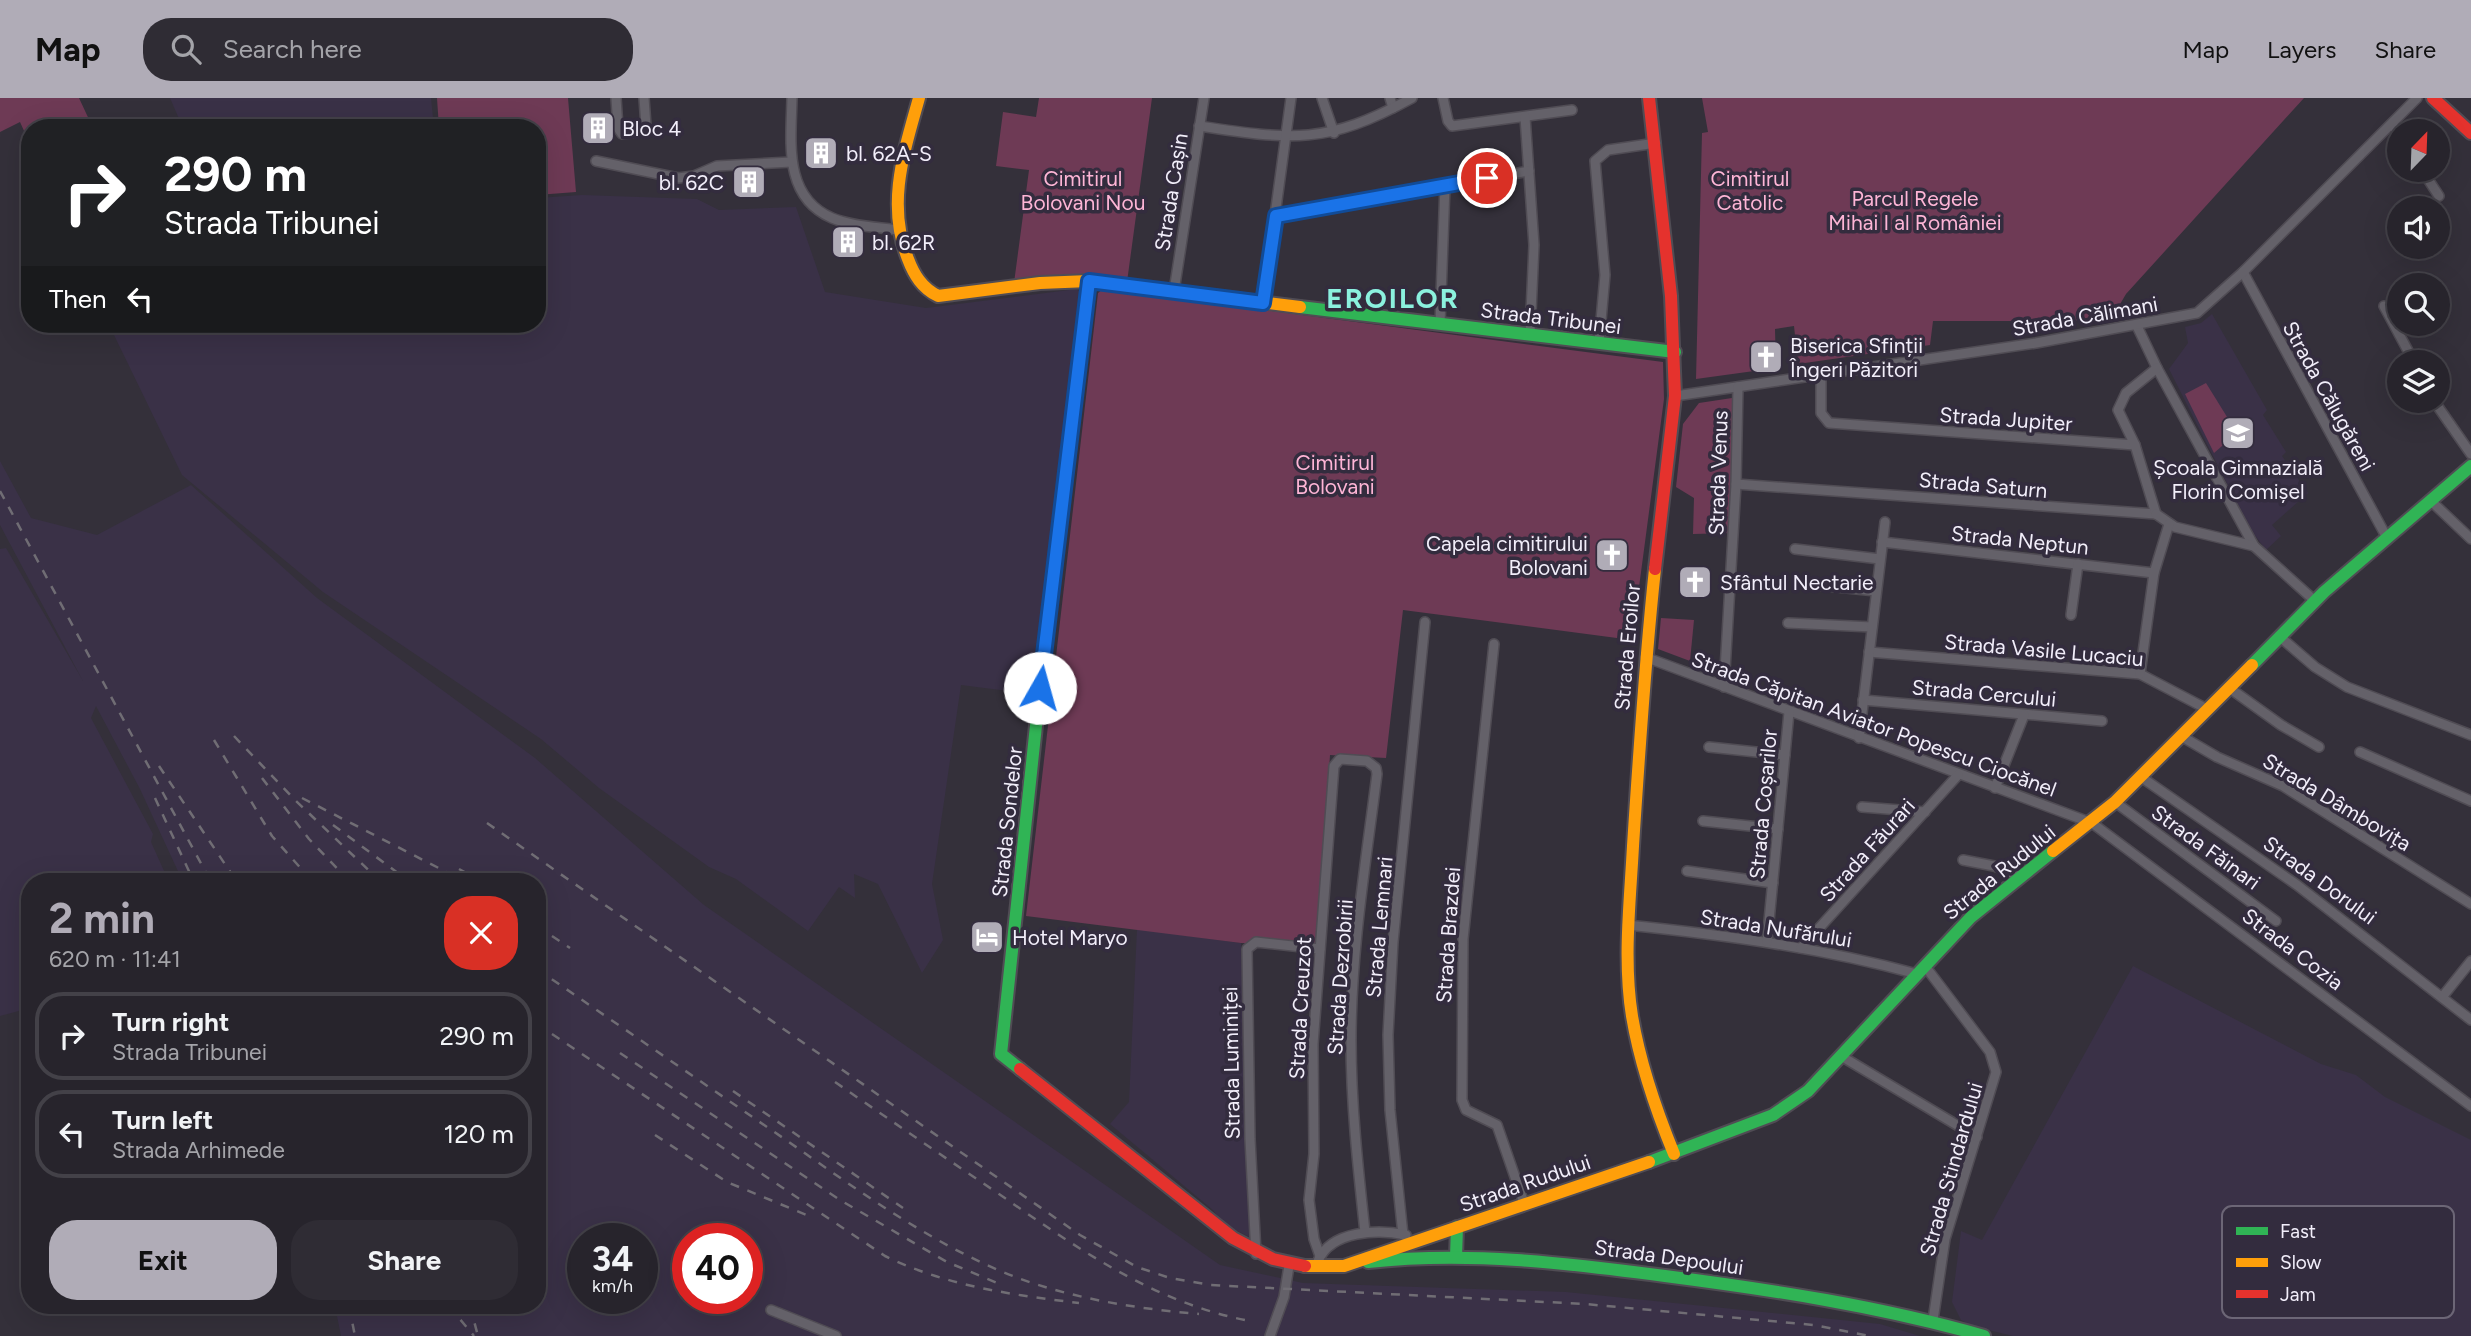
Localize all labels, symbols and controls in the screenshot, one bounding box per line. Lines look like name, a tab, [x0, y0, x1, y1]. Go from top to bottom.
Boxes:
search box	[143, 18, 633, 81]
text: Map	[35, 30, 101, 69]
icon: search	[167, 30, 205, 68]
text: Search here	[223, 33, 362, 65]
text: Map	[2182, 35, 2229, 64]
text: Layers	[2267, 35, 2336, 64]
text: Share	[2374, 35, 2436, 64]
building icon: Bloc 4	[579, 109, 617, 147]
place label: Bloc 4	[622, 116, 681, 141]
north arrow	[2387, 119, 2450, 182]
map controls	[2387, 119, 2450, 413]
street label: Strada Cașin	[1149, 131, 1193, 253]
building icon: bl. 62A-S	[802, 134, 840, 172]
place label: bl. 62A-S	[846, 141, 932, 166]
text: 290 m	[164, 144, 307, 203]
icon: right	[49, 147, 140, 238]
pin	[1457, 148, 1517, 208]
icon: arrive	[1468, 159, 1506, 197]
building icon: bl. 62C	[730, 163, 768, 201]
park label: Cimitirul Bolovani Nou	[1021, 166, 1145, 215]
park label: Cimitirul Catolic	[1710, 166, 1790, 215]
place label: bl. 62C	[659, 170, 724, 195]
park label: Parcul Regele Mihai I al României	[1828, 186, 2002, 235]
button: sound	[2387, 196, 2450, 259]
text: Strada Tribunei	[164, 204, 380, 242]
building icon: bl. 62R	[829, 223, 867, 261]
place label: bl. 62R	[872, 230, 935, 255]
button: search	[2387, 273, 2450, 336]
icon: left	[121, 280, 159, 318]
district label: EROILOR	[1326, 281, 1460, 315]
text: Then	[49, 283, 107, 315]
street label: Strada Călimani	[2010, 291, 2160, 341]
street label: Strada Tribunei	[1479, 297, 1623, 339]
street label: Strada Călugăreni	[2278, 317, 2380, 475]
place label: Biserica Sfinții Îngeri Păzitori	[1789, 333, 1923, 382]
church icon: Biserica Sfinții Îngeri Păzitori	[1747, 338, 1785, 376]
button: layers	[2387, 350, 2450, 413]
street label: Strada Jupiter	[1939, 402, 2073, 436]
street label: Strada Venus	[1703, 410, 1733, 536]
school or university icon: Școala Gimnazială Florin Comișel	[2219, 414, 2257, 452]
park label: Cimitirul Bolovani	[1295, 450, 1375, 499]
place label: Școala Gimnazială Florin Comișel	[2153, 455, 2323, 504]
street label: Strada Saturn	[1918, 467, 2048, 503]
street label: Strada Neptun	[1950, 520, 2090, 560]
place label: Capela cimitirului Bolovani	[1426, 531, 1588, 580]
church icon: Capela cimitirului Bolovani	[1593, 536, 1631, 574]
church icon: Sfântul Nectarie	[1676, 563, 1714, 601]
place label: Sfântul Nectarie	[1720, 570, 1874, 595]
street label: Strada Eroilor	[1609, 582, 1645, 712]
street label: Strada Vasile Lucaciu	[1943, 629, 2145, 671]
street label: Strada Căpitan Aviator Popescu Ciocănel	[1688, 646, 2060, 802]
position arrow	[1003, 651, 1077, 725]
street label: Strada Cercului	[1911, 674, 2057, 712]
street label: Strada Coșarilor	[1744, 728, 1782, 880]
street label: Strada Sondelor	[987, 745, 1027, 899]
street label: Strada Dâmbovița	[2258, 748, 2416, 856]
street label: Strada Făurari	[1814, 793, 1920, 907]
street label: Strada Făinari	[2147, 799, 2265, 895]
street label: Strada Rudului	[1938, 819, 2060, 925]
street label: Strada Dorului	[2259, 831, 2381, 929]
street label: Strada Lemnari	[1360, 855, 1398, 999]
street label: Strada Brazdei	[1431, 866, 1465, 1004]
text: 2 min	[49, 893, 155, 944]
button: close	[444, 896, 518, 970]
street label: Strada Dezrobirii	[1322, 898, 1358, 1056]
street label: Strada Cozia	[2238, 903, 2348, 995]
street label: Strada Nufărului	[1698, 904, 1854, 952]
hotel icon: Hotel Maryo	[968, 918, 1006, 956]
place label: Hotel Maryo	[1012, 925, 1128, 950]
street label: Strada Creuzot	[1284, 936, 1316, 1080]
text: 620 m · 11:41	[49, 945, 181, 973]
street label: Strada Luminiței	[1217, 986, 1245, 1140]
text: Turn right	[112, 1006, 229, 1038]
icon: right	[53, 1017, 91, 1055]
text: 290 m	[440, 1020, 514, 1052]
text: Strada Tribunei	[112, 1038, 267, 1066]
street label: Strada Stindardului	[1914, 1079, 1988, 1259]
text: Turn left	[112, 1104, 213, 1136]
icon: left	[53, 1115, 91, 1153]
text: 120 m	[444, 1118, 514, 1150]
text: Strada Arhimede	[112, 1136, 285, 1164]
street label: Strada Rudului	[1456, 1149, 1594, 1217]
legend	[2222, 1206, 2454, 1318]
button: Exit	[49, 1220, 277, 1300]
button: Share	[291, 1220, 518, 1300]
text: Fast	[2280, 1220, 2316, 1243]
speed limit sign: 40	[672, 1223, 763, 1314]
street label: Strada Depoului	[1593, 1234, 1745, 1280]
text: 34	[592, 1238, 633, 1280]
text: Slow	[2280, 1251, 2322, 1274]
text: km/h	[592, 1275, 633, 1297]
text: Jam	[2280, 1283, 2316, 1306]

